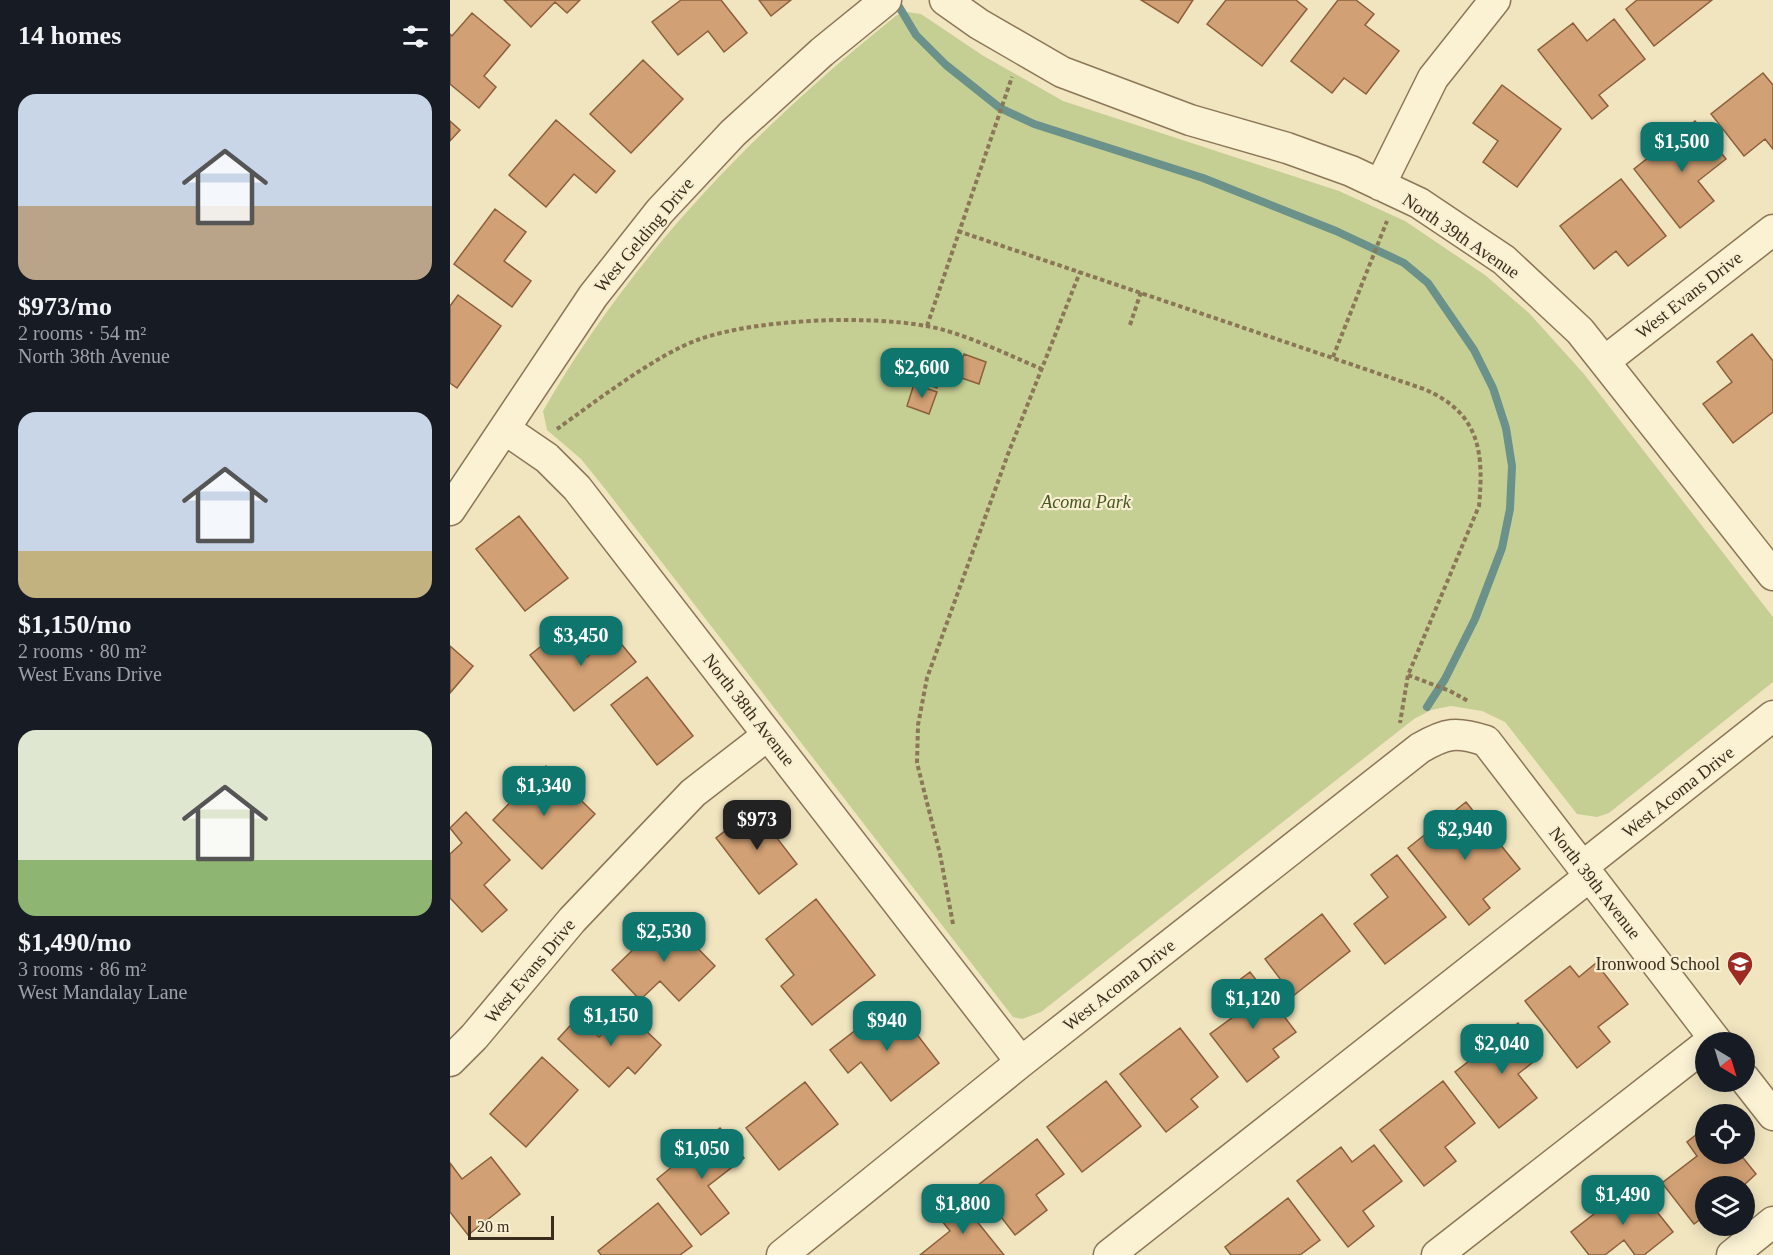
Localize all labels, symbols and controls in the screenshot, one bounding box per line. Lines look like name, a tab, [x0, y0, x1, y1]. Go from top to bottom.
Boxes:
icon: filters	[399, 20, 432, 53]
text: 14 homes	[18, 21, 121, 50]
pin: $1,500	[1633, 122, 1731, 173]
text: $1,500	[1655, 130, 1710, 152]
icon: home	[171, 133, 279, 241]
street label: West Gelding Drive	[590, 174, 698, 296]
street label: North 39th Avenue	[1399, 190, 1523, 282]
street label: West Evans Drive	[1632, 247, 1746, 343]
text: $973/mo	[18, 292, 112, 321]
text: 2 rooms · 54 m²	[18, 322, 146, 344]
text: North 38th Avenue	[18, 345, 170, 367]
pin: $2,600	[873, 348, 971, 399]
text: $2,600	[895, 356, 950, 378]
icon: home	[171, 451, 279, 559]
park label: Acoma Park	[1040, 492, 1132, 512]
text: $1,150/mo	[18, 610, 131, 639]
pin: $3,450	[532, 616, 630, 667]
text: $3,450	[554, 624, 609, 646]
text: 2 rooms · 80 m²	[18, 640, 146, 662]
street label: North 38th Avenue	[699, 650, 799, 770]
text: West Evans Drive	[18, 663, 162, 685]
street label: West Acoma Drive	[1618, 742, 1738, 842]
pin: $1,340	[495, 766, 593, 817]
icon: home	[171, 769, 279, 877]
text: $1,340	[517, 774, 572, 796]
pin: $973	[721, 800, 793, 851]
text: $973	[737, 808, 777, 830]
pin: $2,940	[1416, 810, 1514, 861]
text: $2,940	[1438, 818, 1493, 840]
street label: North 39th Avenue	[1545, 823, 1645, 943]
pin: $2,530	[615, 912, 713, 963]
street label: West Evans Drive	[481, 915, 579, 1027]
text: $2,530	[637, 920, 692, 942]
text: $1,490/mo	[18, 928, 131, 957]
street label: West Acoma Drive	[1059, 935, 1179, 1035]
school or university icon: Ironwood School	[1725, 949, 1755, 987]
place label: Ironwood School	[1596, 954, 1720, 974]
text: 3 rooms · 86 m²	[18, 958, 146, 980]
pin: $1,120	[1204, 979, 1302, 1030]
text: West Mandalay Lane	[18, 981, 187, 1003]
text: $1,120	[1226, 987, 1281, 1009]
pin: $1,150	[562, 996, 660, 1047]
pin: $940	[851, 1001, 923, 1052]
text: $1,150	[584, 1004, 639, 1026]
text: $940	[867, 1009, 907, 1031]
pin: $2,040	[1453, 1024, 1551, 1075]
text: $2,040	[1475, 1032, 1530, 1054]
north arrow	[1695, 1032, 1755, 1092]
map controls	[1695, 1032, 1755, 1236]
button: locate	[1695, 1104, 1755, 1164]
pin: $1,050	[653, 1129, 751, 1180]
text: $1,050	[675, 1137, 730, 1159]
pin: $1,490	[1574, 1175, 1672, 1226]
button: layers	[1695, 1176, 1755, 1236]
text: $1,490	[1596, 1183, 1651, 1205]
pin: $1,800	[914, 1184, 1012, 1235]
text: $1,800	[936, 1192, 991, 1214]
scale bar	[468, 1213, 554, 1240]
text: 20 m	[477, 1218, 509, 1235]

